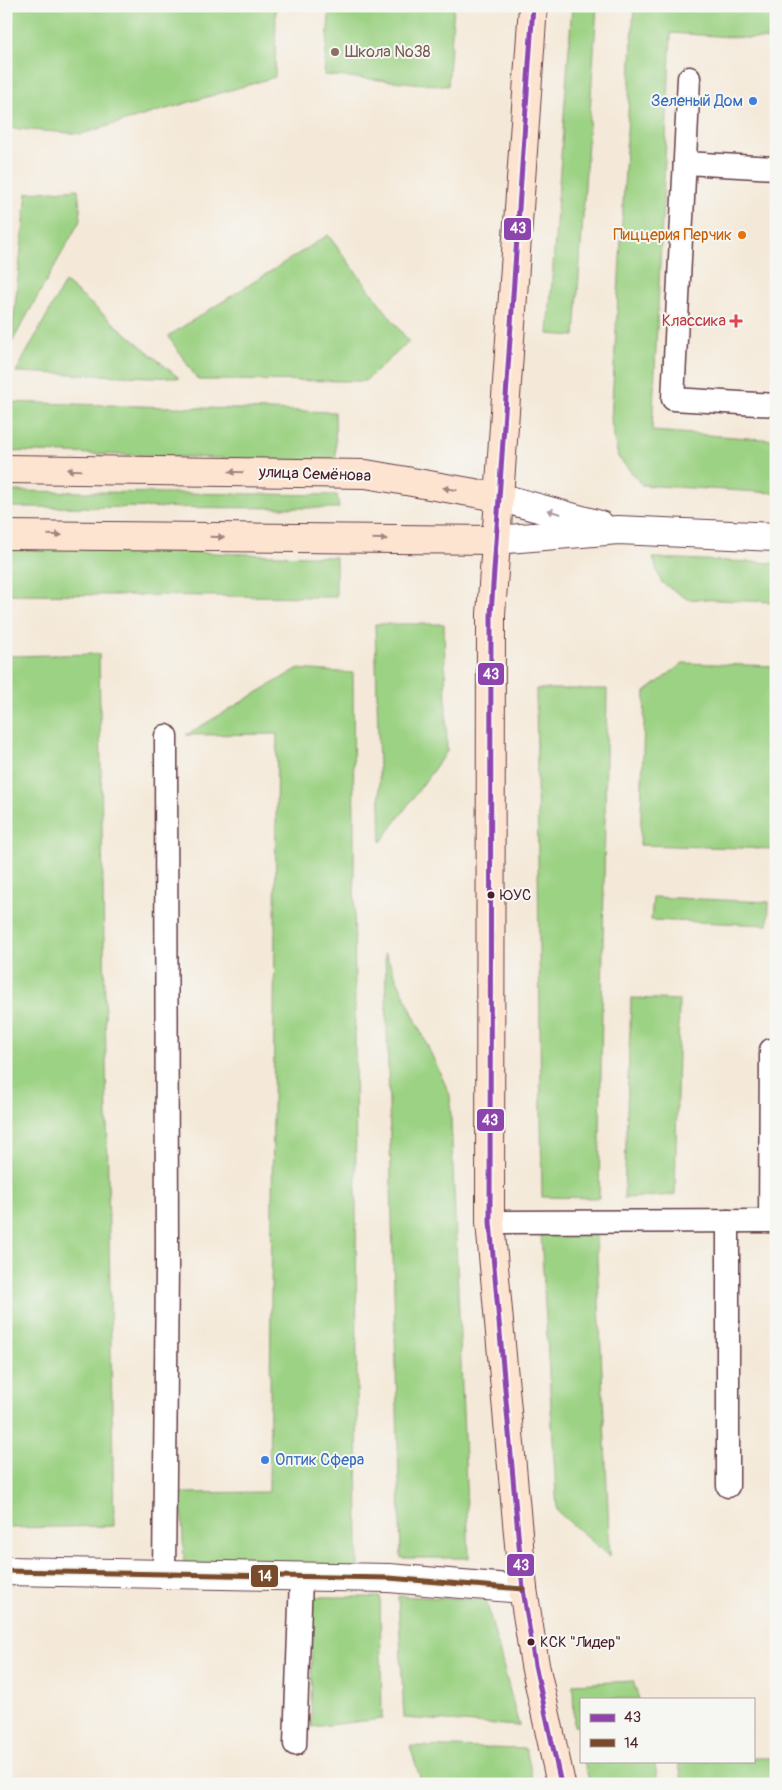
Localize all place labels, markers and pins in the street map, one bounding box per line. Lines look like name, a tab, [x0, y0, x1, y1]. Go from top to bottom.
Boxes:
place label: Школа №38	[345, 42, 431, 62]
marker: Школа №38	[329, 46, 341, 58]
place label: Зеленый Дом	[651, 91, 743, 111]
marker: Зеленый Дом	[747, 95, 759, 107]
place label: Пиццерия Перчик	[613, 225, 732, 245]
marker: Пиццерия Перчик	[736, 229, 748, 241]
place label: Классика	[662, 311, 726, 331]
marker: Классика	[730, 315, 742, 327]
place label: ЮУС	[500, 886, 531, 905]
marker: ЮУС	[486, 890, 496, 900]
place label: Оптик Сфера	[275, 1450, 364, 1470]
marker: Оптик Сфера	[259, 1454, 271, 1466]
place label: КСК "Лидер"	[540, 1633, 621, 1652]
marker: КСК "Лидер"	[526, 1637, 536, 1647]

